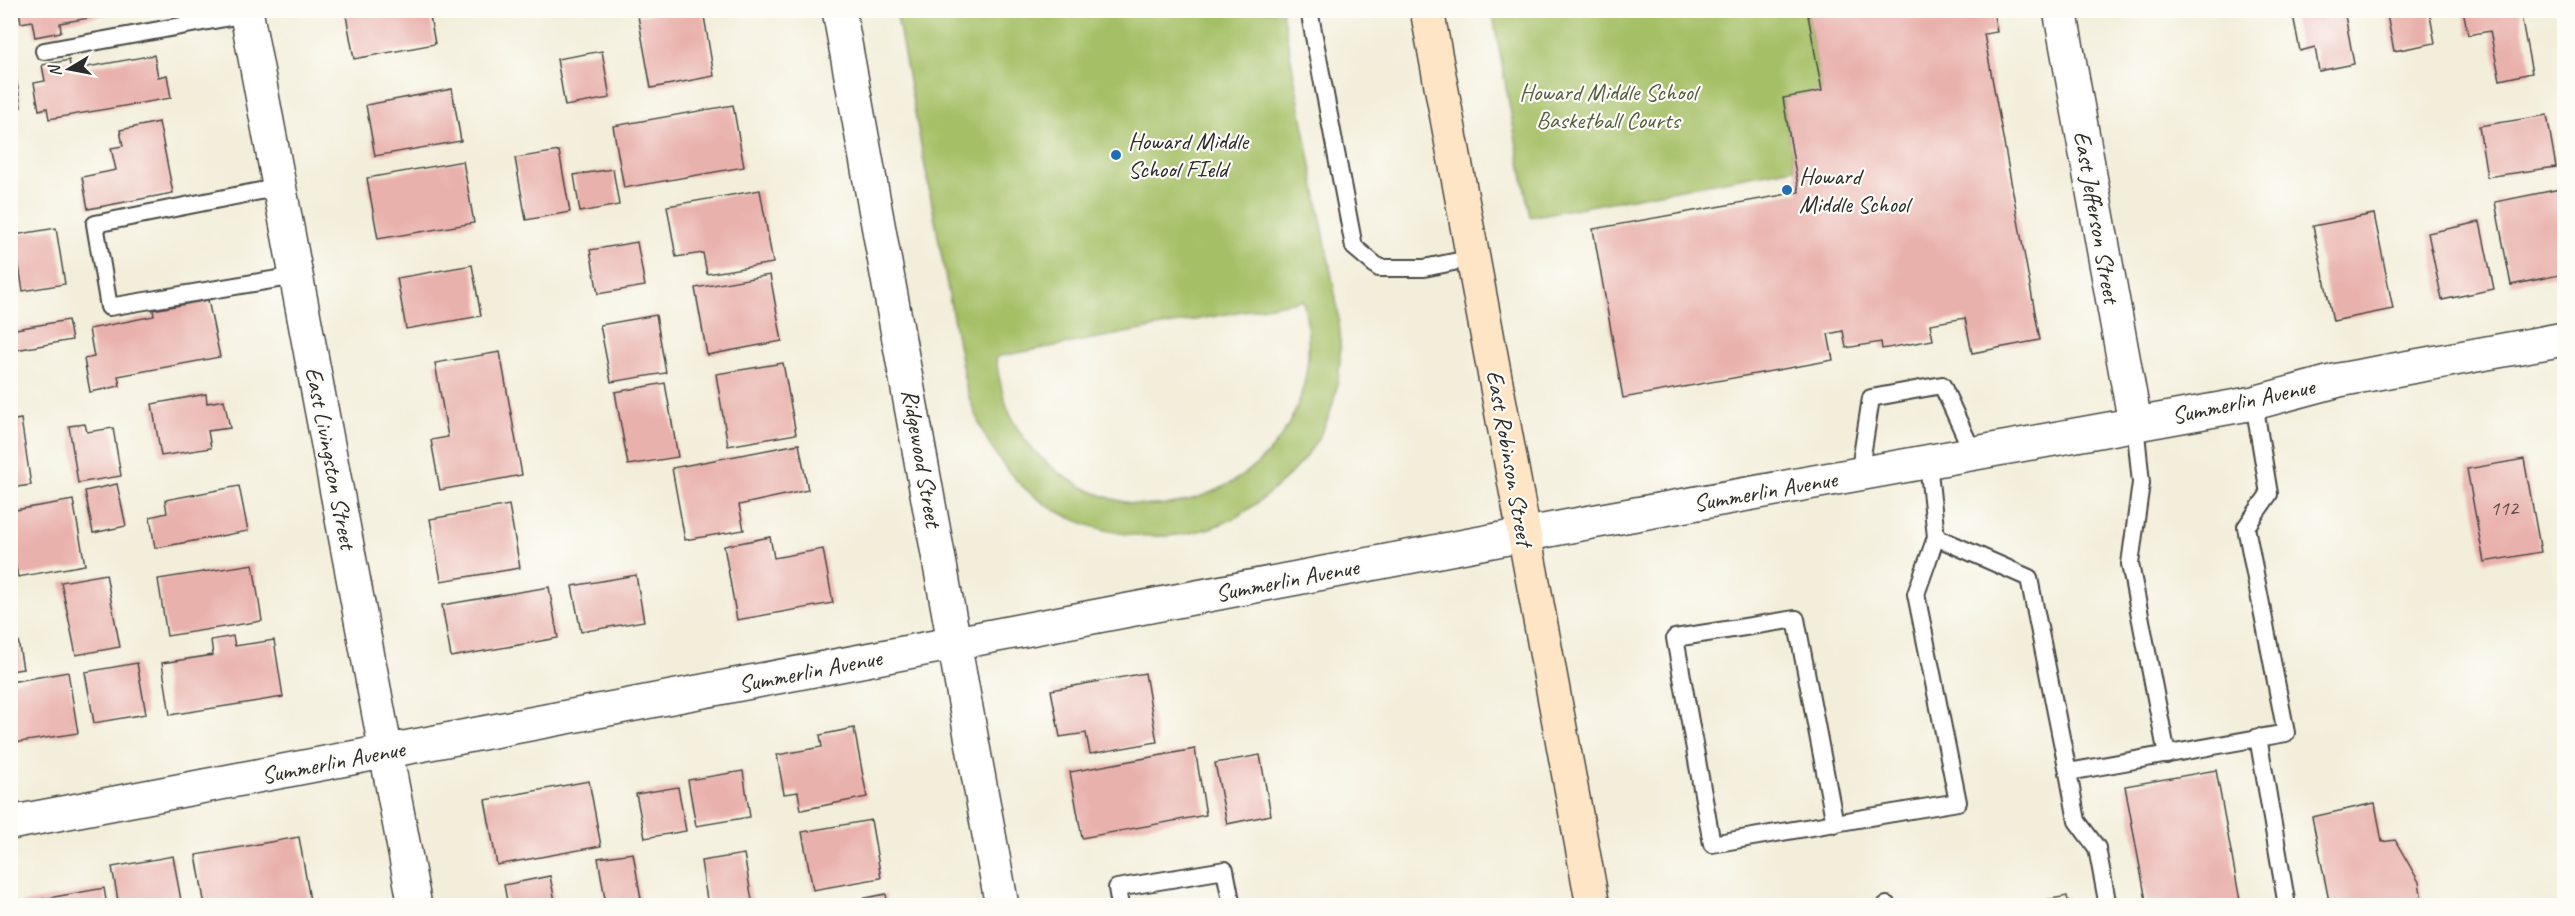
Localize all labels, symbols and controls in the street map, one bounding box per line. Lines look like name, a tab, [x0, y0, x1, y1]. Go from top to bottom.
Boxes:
north arrow	[39, 39, 99, 99]
text: N	[44, 62, 66, 78]
park label: Howard Middle School Basketball Courts	[1519, 77, 1701, 135]
place label: Howard Middle School FIeld	[1128, 126, 1250, 184]
street label: East Jefferson Street	[2067, 129, 2127, 307]
marker: Howard Middle School FIeld	[1109, 148, 1123, 162]
place label: Howard Middle School	[1799, 161, 1913, 219]
marker: Howard Middle School	[1780, 183, 1794, 197]
street label: East Livingston Street	[299, 365, 364, 553]
street label: East Robinson Street	[1480, 368, 1541, 551]
street label: Summerlin Avenue	[2169, 371, 2319, 431]
street label: Ridgewood Street	[895, 387, 949, 531]
street label: Summerlin Avenue	[1691, 463, 1841, 518]
house number: 112	[2490, 495, 2520, 521]
street label: Summerlin Avenue	[1213, 551, 1363, 609]
street label: Summerlin Avenue	[736, 642, 886, 700]
street label: Summerlin Avenue	[259, 733, 409, 791]

